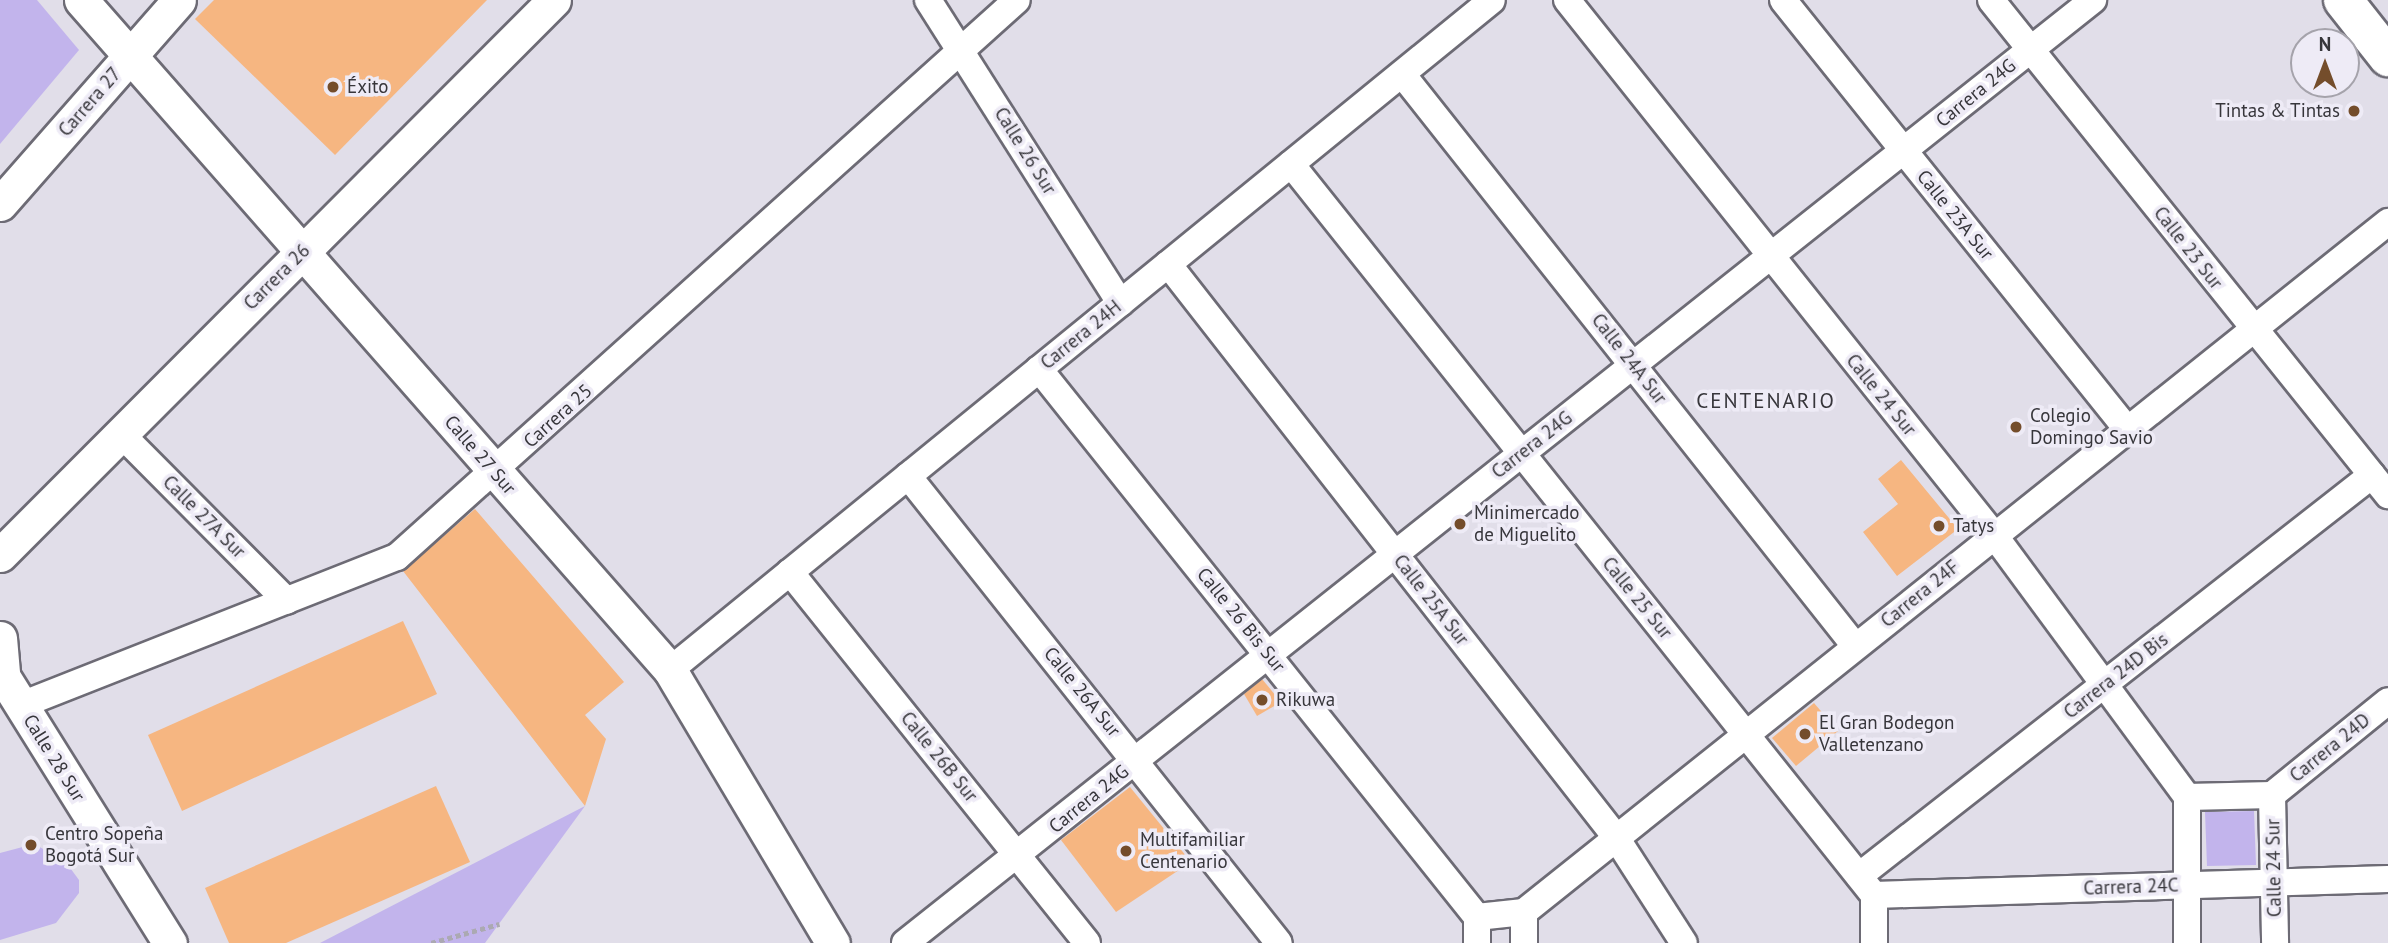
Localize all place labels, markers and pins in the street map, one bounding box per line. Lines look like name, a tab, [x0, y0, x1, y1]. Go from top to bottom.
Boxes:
place label: Éxito	[347, 76, 388, 98]
marker: Éxito	[325, 79, 341, 95]
place label: Tintas & Tintas	[2215, 100, 2340, 122]
marker: Tintas & Tintas	[2346, 103, 2362, 119]
place label: Colegio Domingo Savio	[2030, 405, 2153, 449]
marker: Colegio Domingo Savio	[2008, 419, 2024, 435]
place label: Minimercado de Miguelito	[1474, 502, 1580, 546]
place label: Tatys	[1953, 515, 1994, 537]
marker: Minimercado de Miguelito	[1452, 516, 1468, 532]
marker: Tatys	[1931, 518, 1947, 534]
place label: Rikuwa	[1276, 689, 1335, 711]
marker: Rikuwa	[1254, 692, 1270, 708]
place label: El Gran Bodegon Valletenzano	[1819, 712, 1955, 756]
marker: El Gran Bodegon Valletenzano	[1797, 726, 1813, 742]
place label: Centro Sopeña Bogotá Sur	[45, 823, 163, 867]
place label: Multifamiliar Centenario	[1140, 829, 1245, 873]
marker: Centro Sopeña Bogotá Sur	[23, 837, 39, 853]
marker: Multifamiliar Centenario	[1118, 843, 1134, 859]

